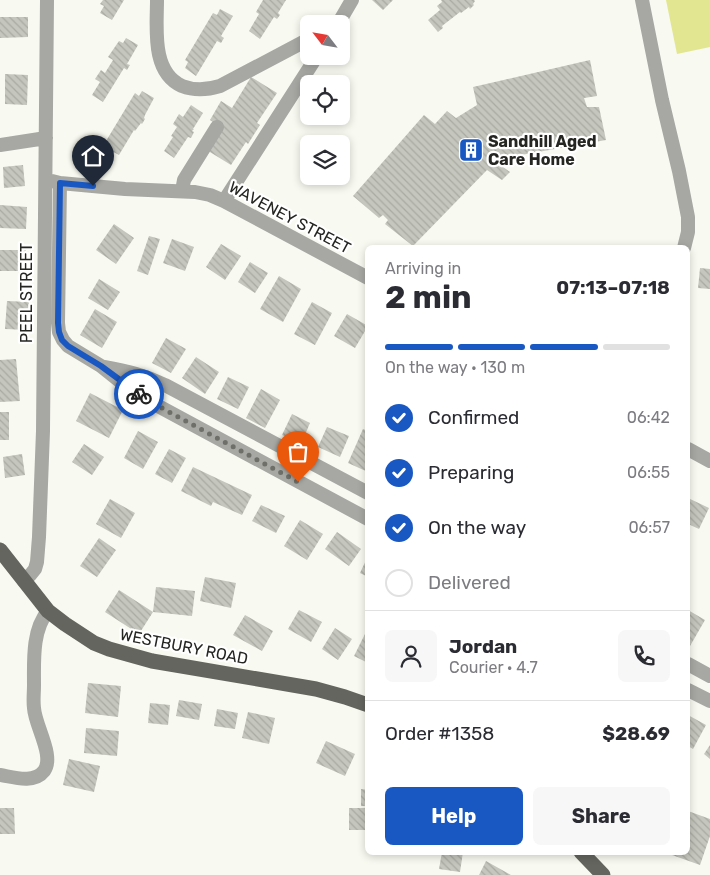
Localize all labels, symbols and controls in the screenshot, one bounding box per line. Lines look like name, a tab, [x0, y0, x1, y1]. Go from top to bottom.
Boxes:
north arrow	[300, 15, 350, 65]
map controls	[300, 15, 350, 185]
button: locate	[300, 75, 350, 125]
place label: Sandhill Aged Care Home	[488, 132, 597, 169]
pin	[72, 135, 114, 186]
button: layers	[300, 135, 350, 185]
building icon: Sandhill Aged Care Home	[458, 137, 484, 163]
icon: home	[79, 142, 107, 170]
street label: WAVENEY STREET	[226, 177, 354, 258]
street label: PEEL STREET	[17, 243, 36, 343]
text: Arriving in	[385, 259, 461, 278]
text: 07:13–07:18	[556, 276, 670, 299]
text: 2 min	[385, 278, 472, 316]
text: On the way · 130 m	[385, 358, 525, 377]
courier	[114, 369, 164, 419]
icon: bike	[125, 380, 153, 408]
icon: check	[385, 404, 413, 432]
text: Confirmed	[428, 406, 519, 429]
text: 06:42	[627, 408, 670, 427]
pin	[277, 431, 319, 482]
icon: bag	[284, 438, 312, 466]
icon: check	[385, 459, 413, 487]
text: Preparing	[428, 461, 514, 484]
text: 06:55	[627, 463, 670, 482]
icon: check	[385, 514, 413, 542]
text: On the way	[428, 516, 526, 539]
text: 06:57	[628, 518, 670, 537]
text: Delivered	[428, 571, 511, 594]
street label: WESTBURY ROAD	[118, 625, 250, 668]
button: person	[385, 630, 437, 682]
button: phone	[618, 630, 670, 682]
text: Jordan	[449, 635, 517, 658]
text: Courier · 4.7	[449, 658, 538, 677]
text: Order #1358	[385, 722, 494, 745]
text: $28.69	[602, 722, 670, 745]
button: Help	[385, 787, 523, 845]
button: Share	[533, 787, 670, 845]

